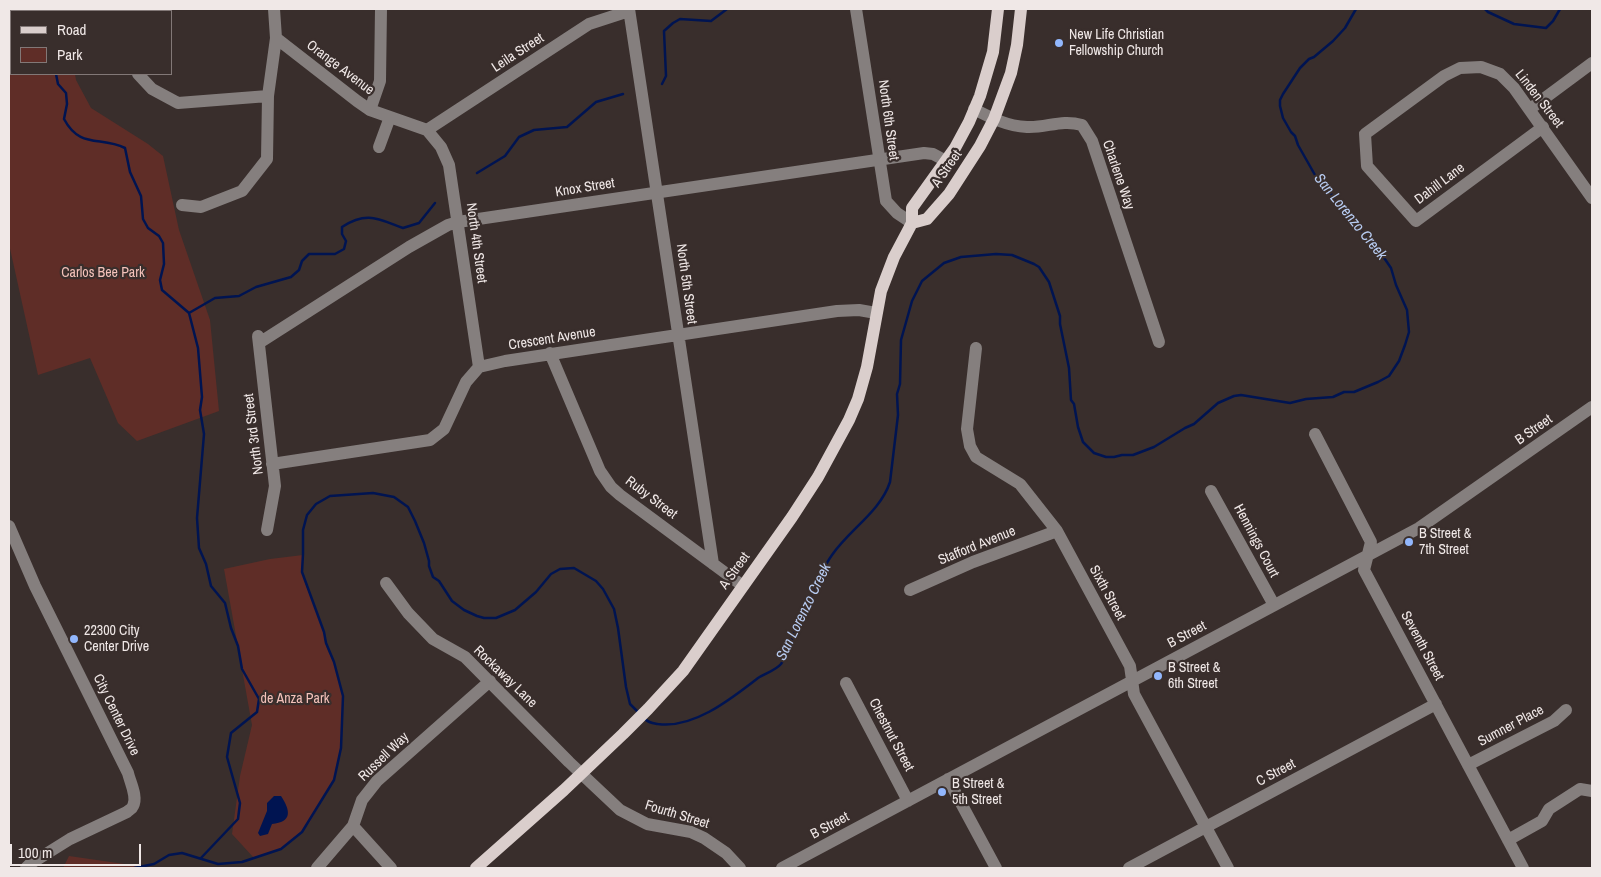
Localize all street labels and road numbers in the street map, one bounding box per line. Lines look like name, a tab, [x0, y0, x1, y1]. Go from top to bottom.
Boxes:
street label: Leila Street	[489, 30, 547, 76]
street label: Orange Avenue	[303, 37, 377, 99]
street label: Linden Street	[1511, 67, 1567, 131]
street label: North 6th Street	[874, 79, 902, 161]
street label: Charlene Way	[1098, 138, 1138, 212]
street label: A Street	[928, 147, 966, 191]
street label: Dahill Lane	[1412, 160, 1468, 208]
street label: Knox Street	[554, 175, 616, 201]
street label: North 4th Street	[462, 202, 490, 284]
street label: North 5th Street	[672, 243, 700, 325]
street label: Crescent Avenue	[507, 324, 597, 354]
street label: North 3rd Street	[241, 392, 267, 476]
street label: B Street	[1512, 411, 1556, 449]
street label: Ruby Street	[622, 473, 680, 523]
street label: Hennings Court	[1230, 502, 1282, 580]
street label: Stafford Avenue	[936, 523, 1018, 569]
street label: A Street	[716, 549, 754, 593]
street label: Sixth Street	[1085, 563, 1129, 623]
street label: Seventh Street	[1397, 609, 1447, 683]
street label: B Street	[1165, 618, 1209, 652]
street label: Rockaway Lane	[470, 643, 540, 711]
street label: City Center Drive	[89, 671, 143, 759]
street label: Chestnut Street	[865, 696, 917, 774]
street label: Sumner Place	[1475, 702, 1547, 750]
street label: Russell Way	[355, 729, 413, 785]
street label: C Street	[1253, 756, 1299, 790]
street label: Fourth Street	[643, 797, 711, 833]
street label: B Street	[808, 809, 852, 843]

